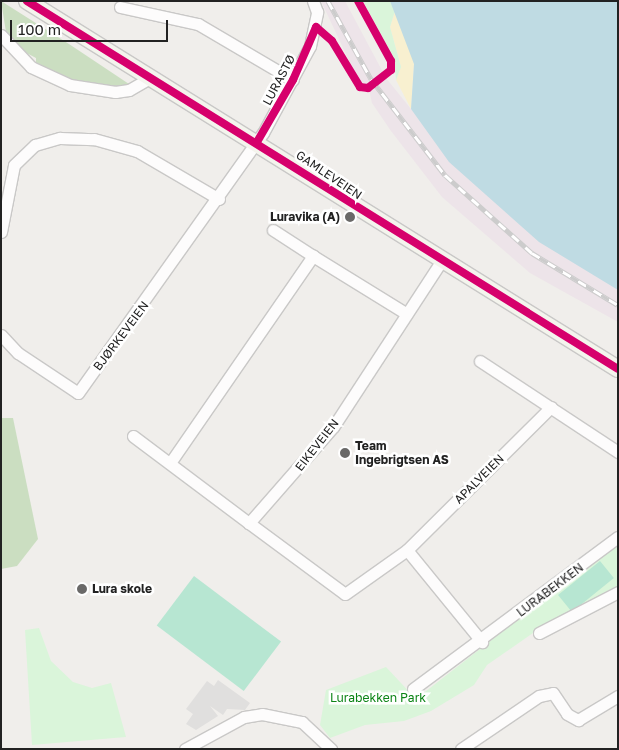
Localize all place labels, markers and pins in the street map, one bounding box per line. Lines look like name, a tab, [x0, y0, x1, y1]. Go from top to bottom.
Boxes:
place label: Luravika (A)	[270, 210, 340, 224]
marker: Luravika (A)	[344, 211, 356, 223]
place label: Team Ingebrigtsen AS	[355, 439, 449, 467]
marker: Team Ingebrigtsen AS	[339, 447, 351, 459]
place label: Lura skole	[92, 582, 152, 596]
marker: Lura skole	[76, 583, 88, 595]

